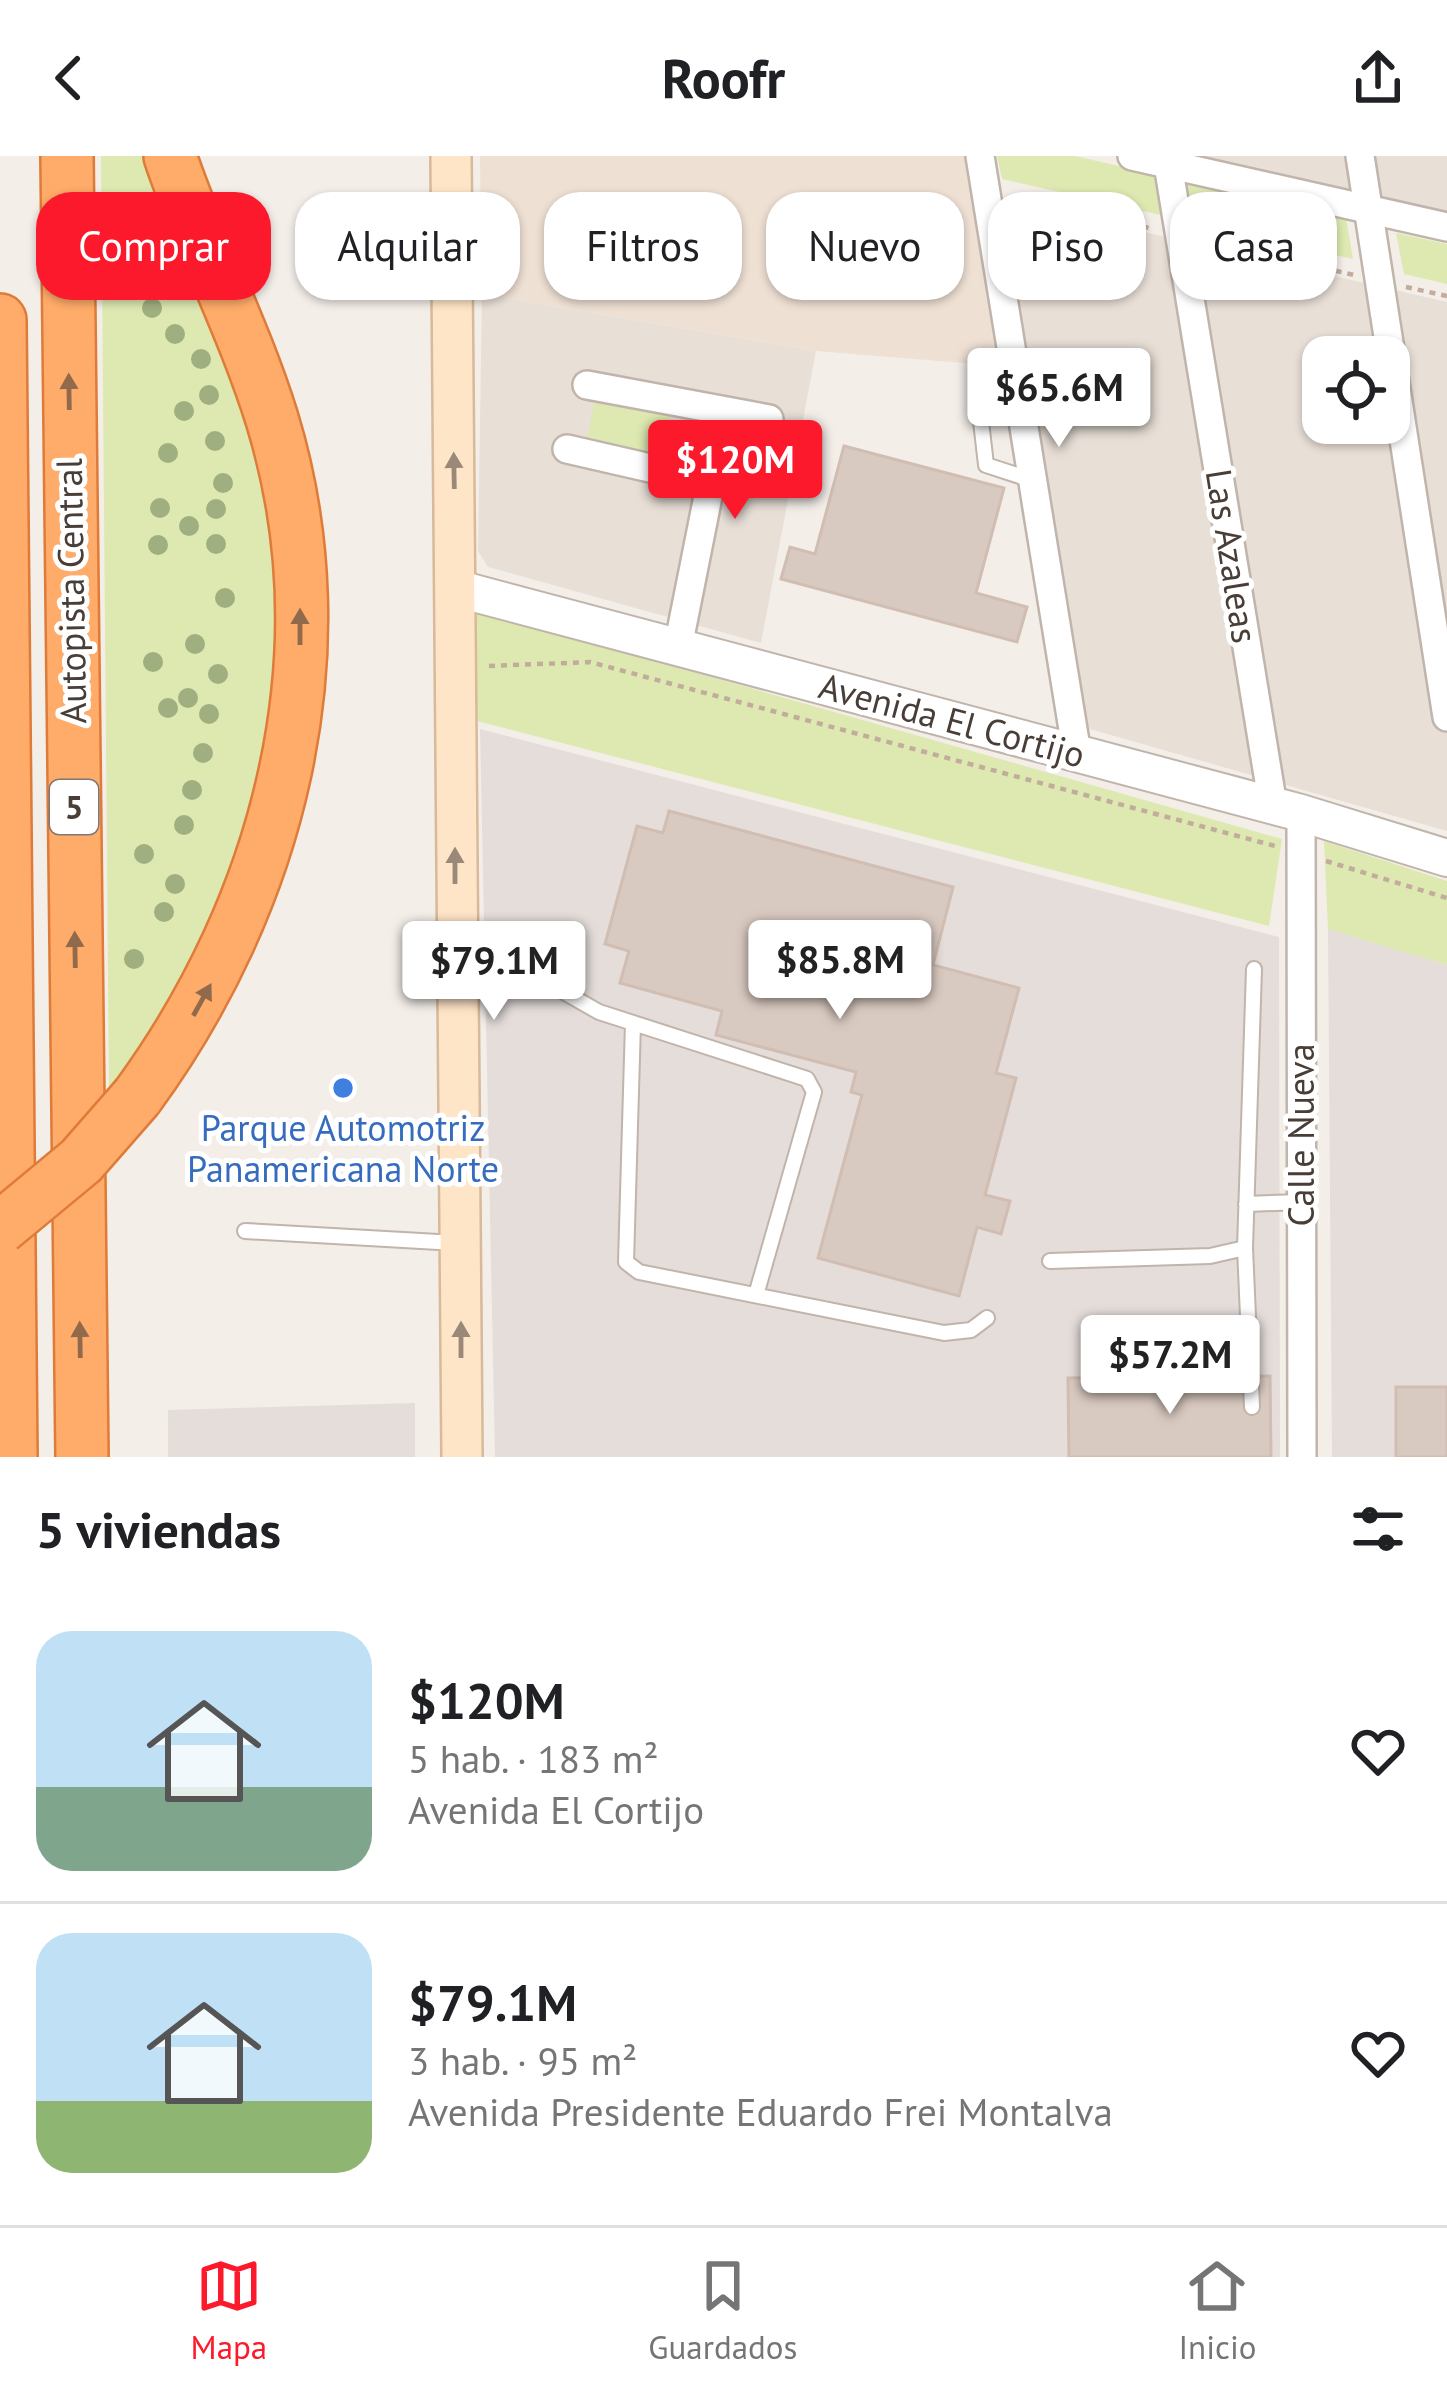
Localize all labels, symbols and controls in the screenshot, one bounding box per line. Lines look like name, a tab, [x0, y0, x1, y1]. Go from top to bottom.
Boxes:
text: Roofr	[662, 43, 785, 113]
icon: back	[36, 45, 102, 111]
icon: share	[1345, 45, 1411, 111]
chip: Comprar	[36, 192, 271, 300]
chip: Alquilar	[295, 192, 520, 300]
chip: Filtros	[544, 192, 742, 300]
chip: Nuevo	[766, 192, 964, 300]
chip: Piso	[988, 192, 1146, 300]
chip: Casa	[1170, 192, 1337, 300]
map controls	[1302, 336, 1410, 444]
button: locate	[1302, 336, 1410, 444]
pin: $65.6M	[961, 348, 1157, 450]
text: $65.6M	[994, 361, 1124, 412]
one-way arrow	[59, 372, 79, 410]
pin: $120M	[651, 420, 819, 522]
text: $120M	[675, 433, 795, 484]
one-way arrow	[444, 451, 463, 489]
street label: Autopista Central	[45, 457, 96, 724]
street label: Las Azaleas	[1196, 466, 1269, 646]
one-way arrow	[290, 607, 310, 645]
street label: Avenida El Cortijo	[814, 661, 1090, 778]
road number: 5	[50, 780, 98, 834]
one-way arrow	[445, 846, 465, 884]
pin: $85.8M	[742, 920, 938, 1022]
pin: $79.1M	[396, 921, 592, 1023]
one-way arrow	[66, 930, 85, 968]
text: $85.8M	[775, 933, 905, 984]
text: $79.1M	[429, 934, 559, 985]
one-way arrow	[191, 982, 212, 1017]
street label: Calle Nueva	[1277, 1043, 1324, 1227]
marker: Parque Automotriz Panamericana Norte	[330, 1075, 356, 1101]
place label: Parque Automotriz Panamericana Norte	[187, 1104, 499, 1192]
pin: $57.2M	[1072, 1315, 1268, 1417]
one-way arrow	[70, 1320, 90, 1358]
one-way arrow	[451, 1320, 471, 1358]
text: $57.2M	[1108, 1328, 1232, 1379]
text: 5 viviendas	[36, 1496, 281, 1562]
icon: filters	[1345, 1496, 1411, 1562]
text: $120M	[408, 1667, 564, 1733]
icon: home	[132, 1679, 276, 1823]
icon: heart	[1345, 1718, 1411, 1784]
text: 5 hab. · 183 m²	[408, 1733, 659, 1784]
text: Avenida El Cortijo	[408, 1784, 704, 1835]
text: $79.1M	[408, 1969, 577, 2035]
icon: home	[132, 1981, 276, 2125]
icon: heart	[1345, 2020, 1411, 2086]
text: 3 hab. · 95 m²	[408, 2035, 637, 2086]
text: Avenida Presidente Eduardo Frei Montalva	[408, 2086, 1113, 2137]
tab: Mapa	[191, 2253, 267, 2368]
tab: Guardados	[648, 2253, 797, 2368]
tab: Inicio	[1179, 2253, 1256, 2368]

